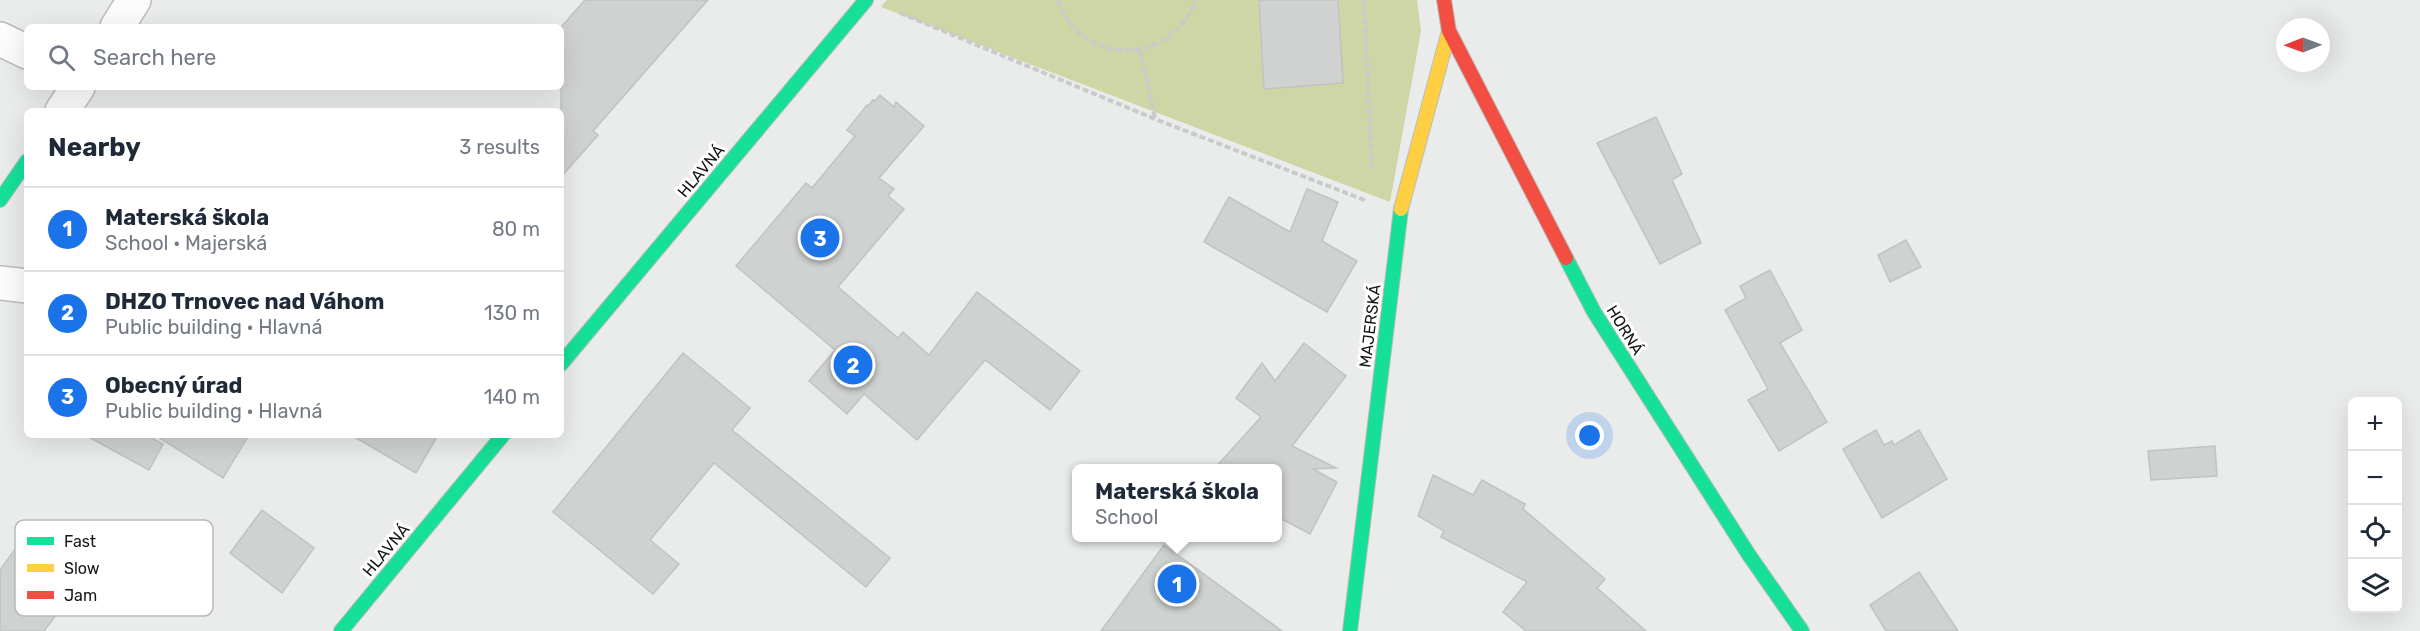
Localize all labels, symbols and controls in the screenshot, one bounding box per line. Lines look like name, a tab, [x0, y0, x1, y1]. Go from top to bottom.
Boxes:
north arrow	[2276, 18, 2330, 72]
search box	[24, 24, 564, 90]
icon: search	[45, 41, 78, 74]
text: Search here	[93, 44, 216, 71]
text: Nearby	[48, 132, 141, 163]
text: 3 results	[459, 135, 540, 159]
street label: HLAVNÁ	[674, 141, 729, 201]
text: Materská škola	[105, 204, 269, 231]
pin: 3	[800, 216, 840, 260]
text: 1	[63, 217, 72, 241]
text: 80 m	[492, 217, 540, 241]
text: School · Majerská	[105, 231, 267, 255]
street label: MAJERSKÁ	[1355, 283, 1385, 369]
text: DHZO Trnovec nad Váhom	[105, 288, 384, 315]
text: 2	[61, 301, 74, 325]
text: 130 m	[484, 301, 540, 325]
street label: HORNÁ	[1602, 302, 1648, 358]
text: Public building · Hlavná	[105, 315, 322, 339]
pin: 2	[834, 342, 872, 388]
text: Obecný úrad	[105, 372, 242, 399]
text: 3	[61, 385, 74, 409]
text: 140 m	[484, 385, 540, 409]
map controls	[2348, 397, 2402, 613]
button: +	[2348, 397, 2402, 451]
text: Public building · Hlavná	[105, 399, 322, 423]
your location	[1575, 421, 1604, 450]
button: −	[2348, 451, 2402, 505]
popup	[1072, 464, 1282, 542]
text: Materská škola	[1095, 478, 1259, 505]
text: School	[1095, 505, 1158, 529]
button: locate	[2348, 505, 2402, 559]
legend	[15, 520, 213, 616]
street label: HLAVNÁ	[359, 520, 414, 580]
text: Fast	[64, 532, 96, 551]
text: Slow	[64, 559, 100, 578]
button: layers	[2348, 559, 2402, 613]
pin: 1	[1158, 562, 1196, 606]
text: Jam	[64, 586, 97, 605]

